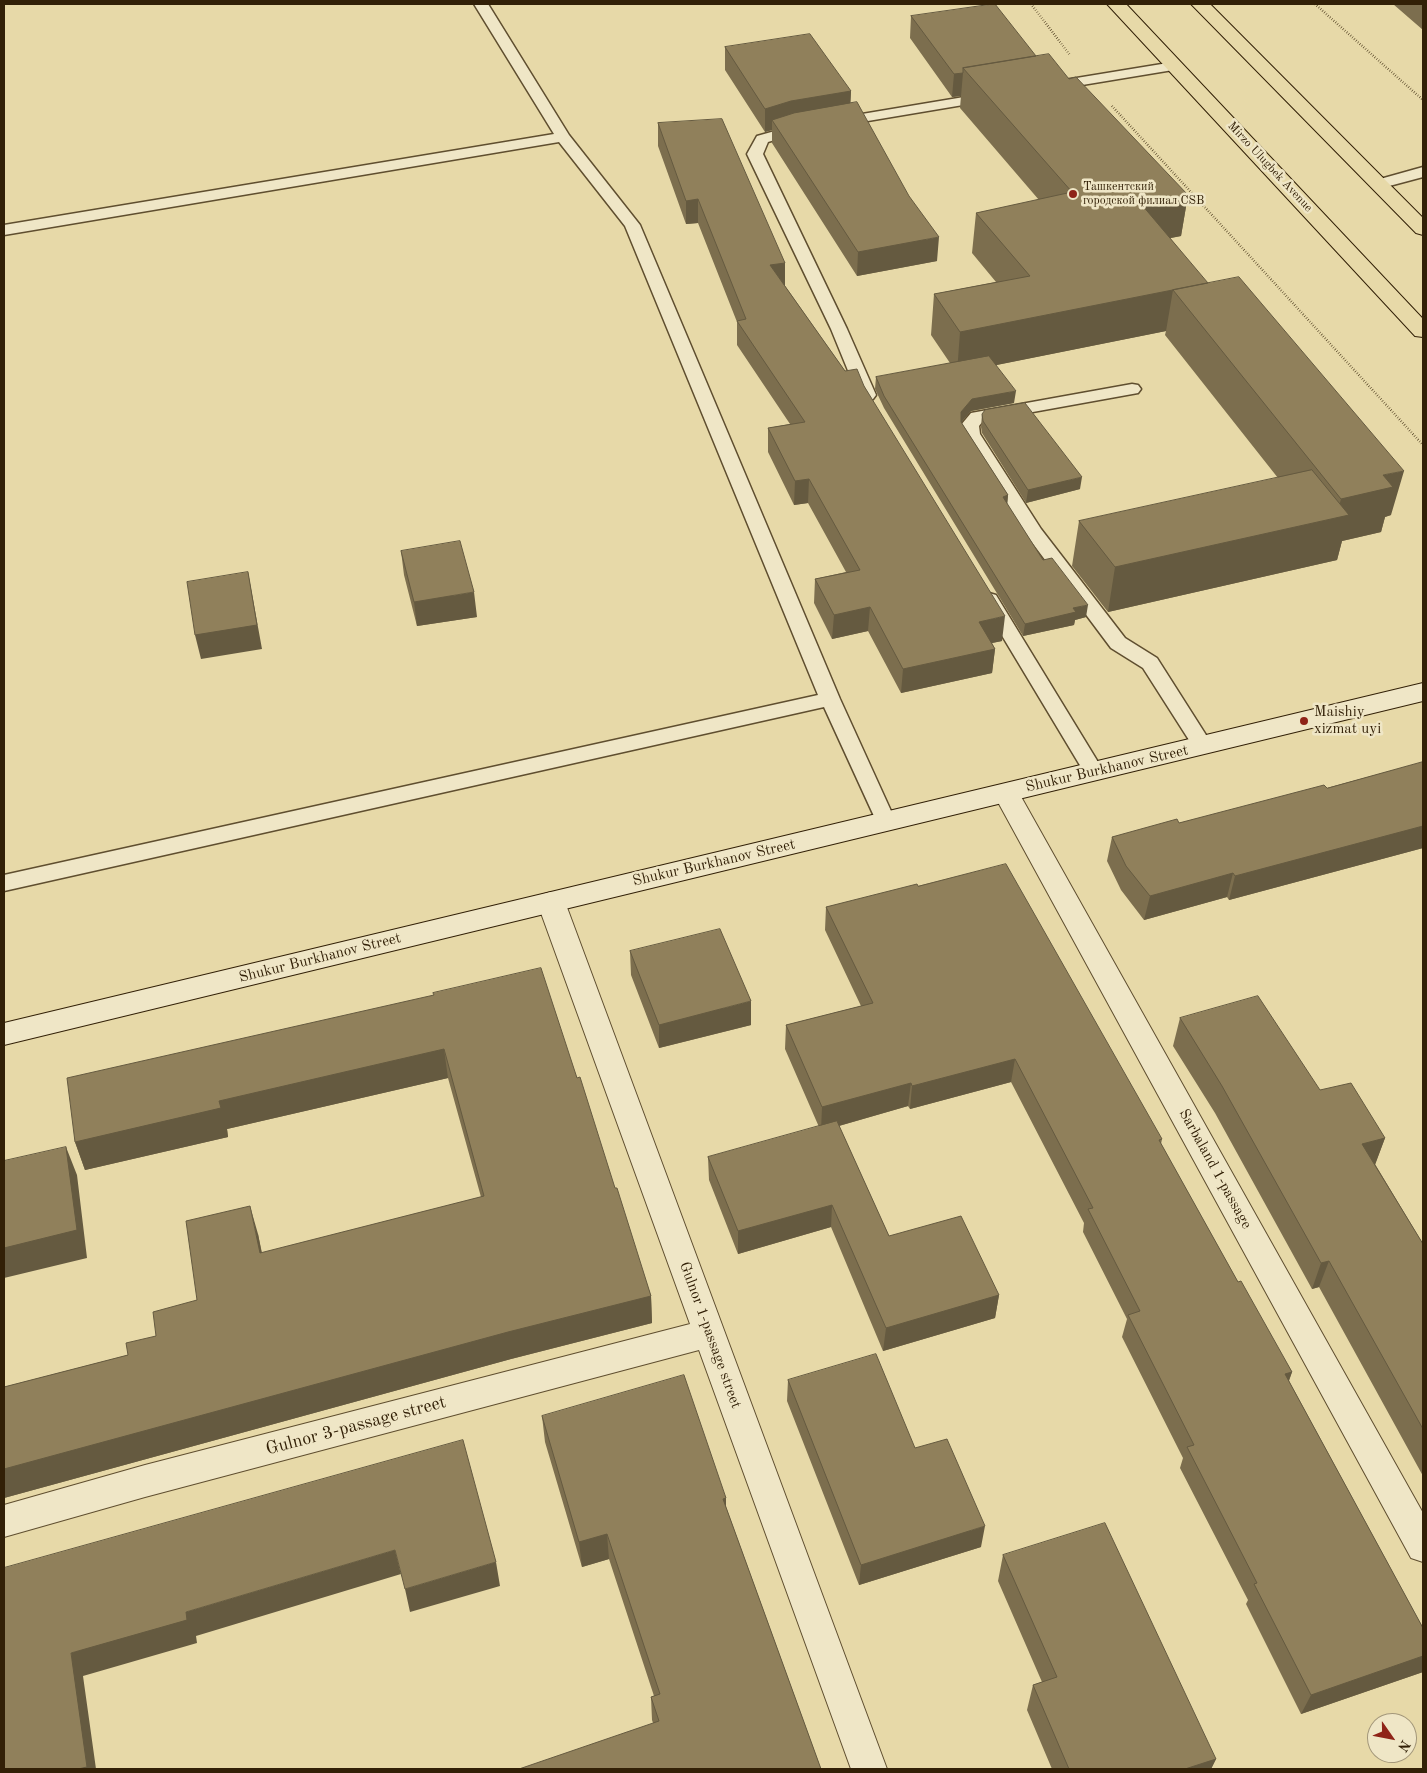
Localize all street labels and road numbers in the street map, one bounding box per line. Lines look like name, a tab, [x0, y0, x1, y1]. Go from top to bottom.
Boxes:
street label: Mirzo Ulugbek Avenue	[1225, 119, 1315, 215]
street label: Shukur Burkhanov Street	[1024, 742, 1190, 796]
street label: Shukur Burkhanov Street	[631, 836, 797, 890]
street label: Shukur Burkhanov Street	[237, 929, 403, 987]
street label: Sarbaland 1-passage	[1175, 1106, 1255, 1232]
street label: Gulnor 1-passage street	[675, 1259, 745, 1411]
street label: Gulnor 3-passage street	[264, 1392, 448, 1460]

